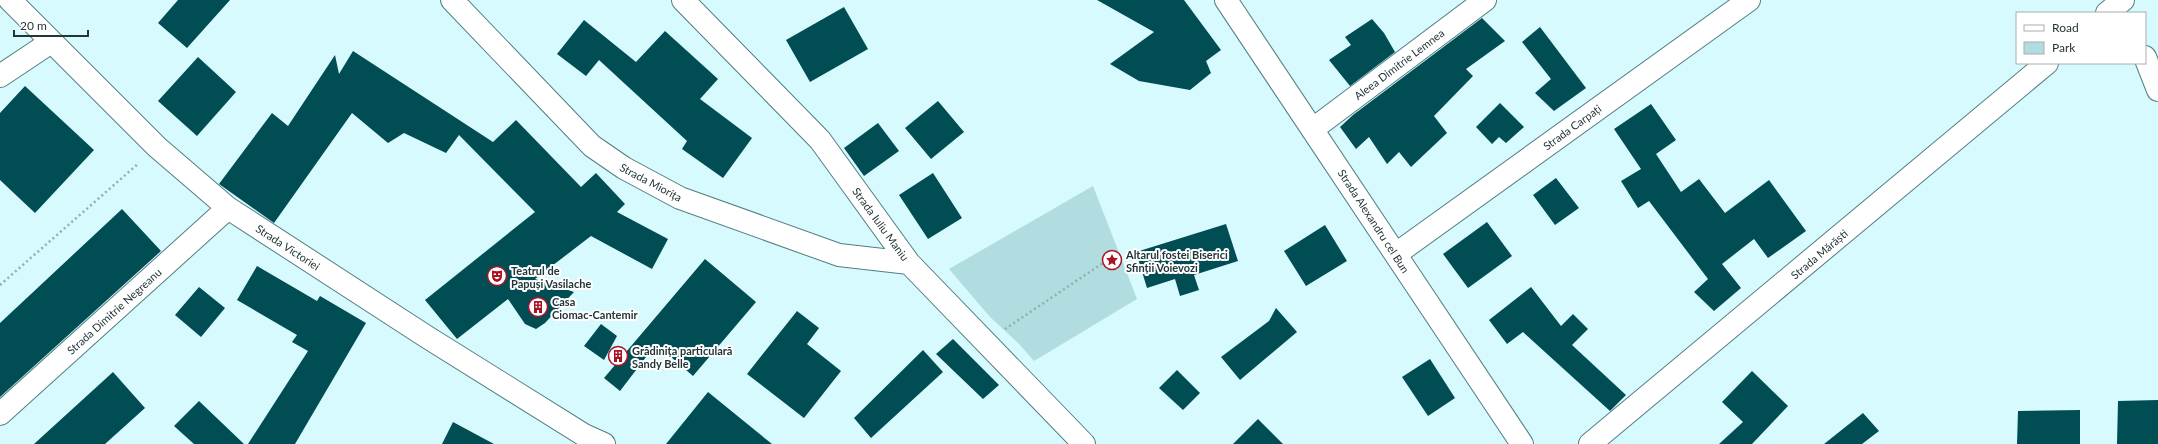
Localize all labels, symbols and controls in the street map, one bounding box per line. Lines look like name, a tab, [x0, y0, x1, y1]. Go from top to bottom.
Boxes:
scale bar	[14, 12, 88, 38]
legend	[2016, 12, 2146, 64]
text: 20 m	[20, 18, 47, 33]
text: Road	[2052, 20, 2079, 35]
street label: Aleea Dimitrie Lemnea	[1351, 26, 1447, 102]
text: Park	[2052, 40, 2076, 55]
street label: Strada Carpați	[1540, 101, 1604, 152]
street label: Strada Miorița	[618, 160, 684, 204]
street label: Strada Alexandru cel Bun	[1336, 167, 1412, 275]
street label: Strada Iuliu Maniu	[850, 185, 912, 263]
street label: Strada Victoriei	[254, 221, 323, 273]
street label: Strada Mărăști	[1788, 226, 1850, 281]
place label: Altarul fostei Biserici Sfinții Voievozi	[1125, 248, 1228, 274]
place icon: Altarul fostei Biserici Sfinții Voievozi	[1101, 249, 1123, 271]
place label: Teatrul de Papuși Vasilache	[511, 264, 591, 290]
street label: Strada Dimitrie Negreanu	[64, 265, 164, 357]
theatre icon: Teatrul de Papuși Vasilache	[486, 265, 508, 287]
place label: Casa Ciomac-Cantemir	[552, 295, 638, 321]
building icon: Casa Ciomac-Cantemir	[527, 296, 549, 318]
place label: Grădinița particulară Sandy Belle	[632, 344, 732, 370]
building icon: Grădinița particulară Sandy Belle	[607, 345, 629, 367]

